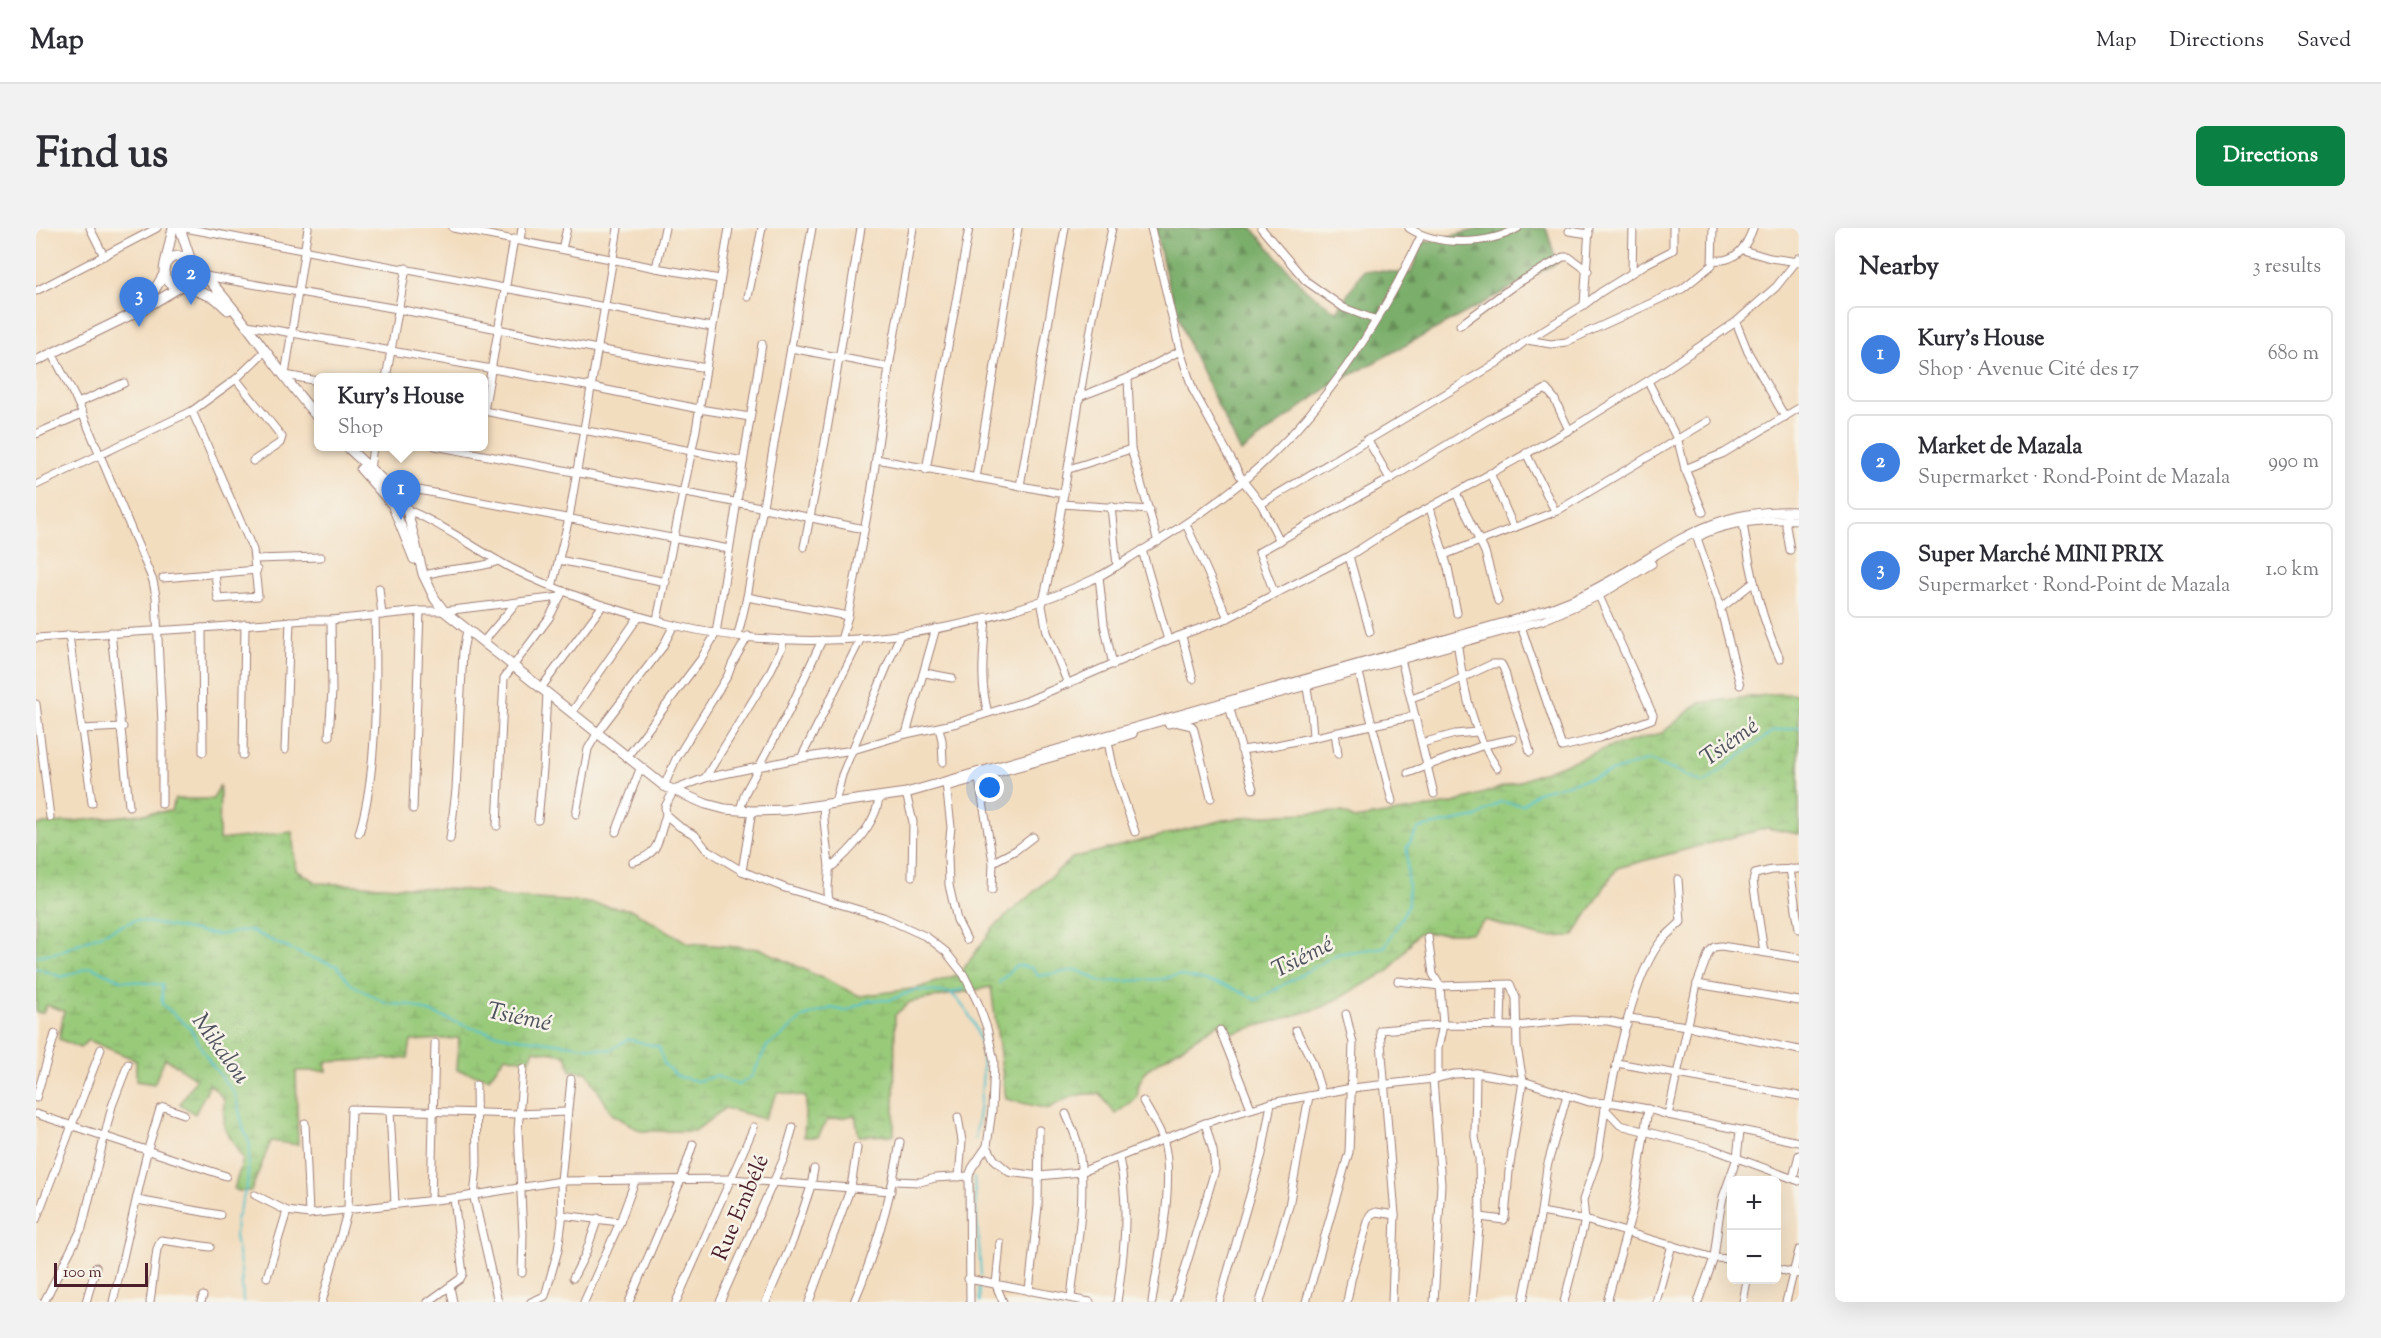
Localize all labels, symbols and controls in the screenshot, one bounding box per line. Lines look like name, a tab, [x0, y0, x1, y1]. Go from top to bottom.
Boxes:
text: Map	[30, 21, 84, 61]
text: Map	[2096, 26, 2136, 56]
text: Directions	[2169, 26, 2264, 56]
text: Saved	[2297, 26, 2351, 56]
text: Find us	[36, 126, 168, 186]
button: Directions	[2196, 126, 2345, 186]
text: Nearby	[1859, 249, 1939, 286]
text: 3 results	[2252, 253, 2321, 282]
pin: 2	[172, 256, 210, 305]
pin: 3	[120, 278, 158, 327]
text: Kury's House	[1918, 324, 2045, 356]
text: 1	[1877, 340, 1884, 369]
text: 680 m	[2268, 340, 2319, 369]
text: Shop · Avenue Cité des 17	[1918, 356, 2139, 385]
popup	[314, 373, 488, 451]
text: Kury's House	[338, 382, 464, 414]
text: Shop	[338, 414, 383, 443]
text: Market de Mazala	[1918, 432, 2082, 464]
text: 2	[1876, 448, 1885, 477]
text: 990 m	[2268, 448, 2319, 477]
text: Supermarket · Rond-Point de Mazala	[1918, 464, 2230, 493]
pin: 1	[382, 470, 421, 520]
text: Super Marché MINI PRIX	[1918, 540, 2164, 572]
text: 3	[1876, 556, 1885, 585]
text: 1.0 km	[2265, 556, 2319, 585]
text: Supermarket · Rond-Point de Mazala	[1918, 572, 2230, 601]
water label: Tsiémé	[1694, 710, 1766, 776]
your location	[975, 773, 1004, 802]
water label: Tsiémé	[1266, 928, 1340, 988]
water label: Tsiémé	[484, 995, 555, 1041]
water label: Mikalou	[183, 1006, 258, 1092]
street label: Rue Embélé	[705, 1150, 779, 1266]
map controls	[1727, 1176, 1781, 1284]
button: +	[1727, 1176, 1781, 1230]
button: −	[1727, 1230, 1781, 1284]
scale bar	[54, 1260, 148, 1288]
text: 100 m	[63, 1262, 102, 1285]

